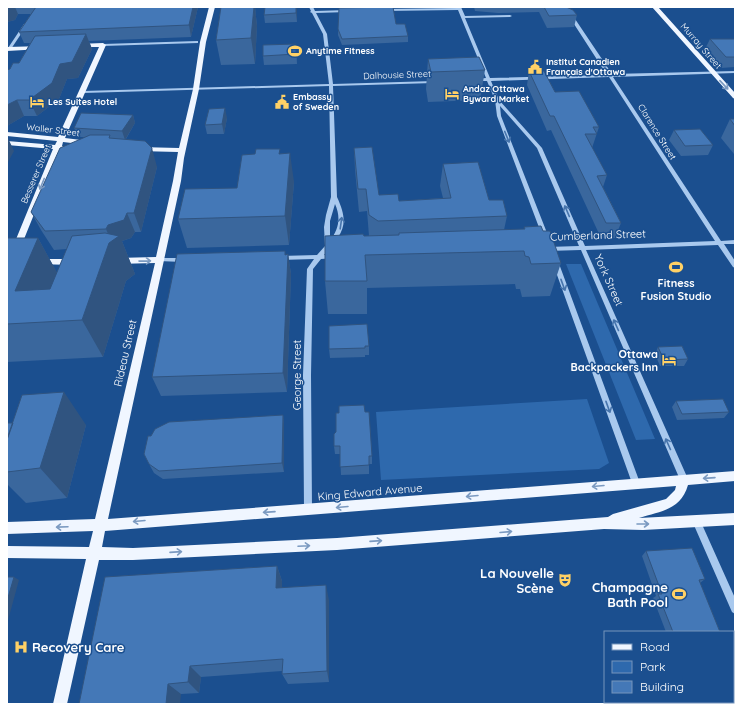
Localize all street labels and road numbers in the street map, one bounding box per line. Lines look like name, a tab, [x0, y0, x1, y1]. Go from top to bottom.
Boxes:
street label: Murray Street	[679, 21, 724, 71]
street label: Dalhousie Street	[363, 68, 431, 81]
street label: Clarence Street	[636, 102, 679, 162]
street label: Waller Street	[26, 121, 80, 138]
street label: Besserer Street	[18, 143, 53, 205]
street label: Cumberland Street	[550, 226, 646, 244]
street label: York Street	[591, 252, 627, 308]
street label: Rideau Street	[110, 318, 140, 388]
street label: George Street	[290, 339, 304, 410]
street label: King Edward Avenue	[317, 480, 423, 504]

